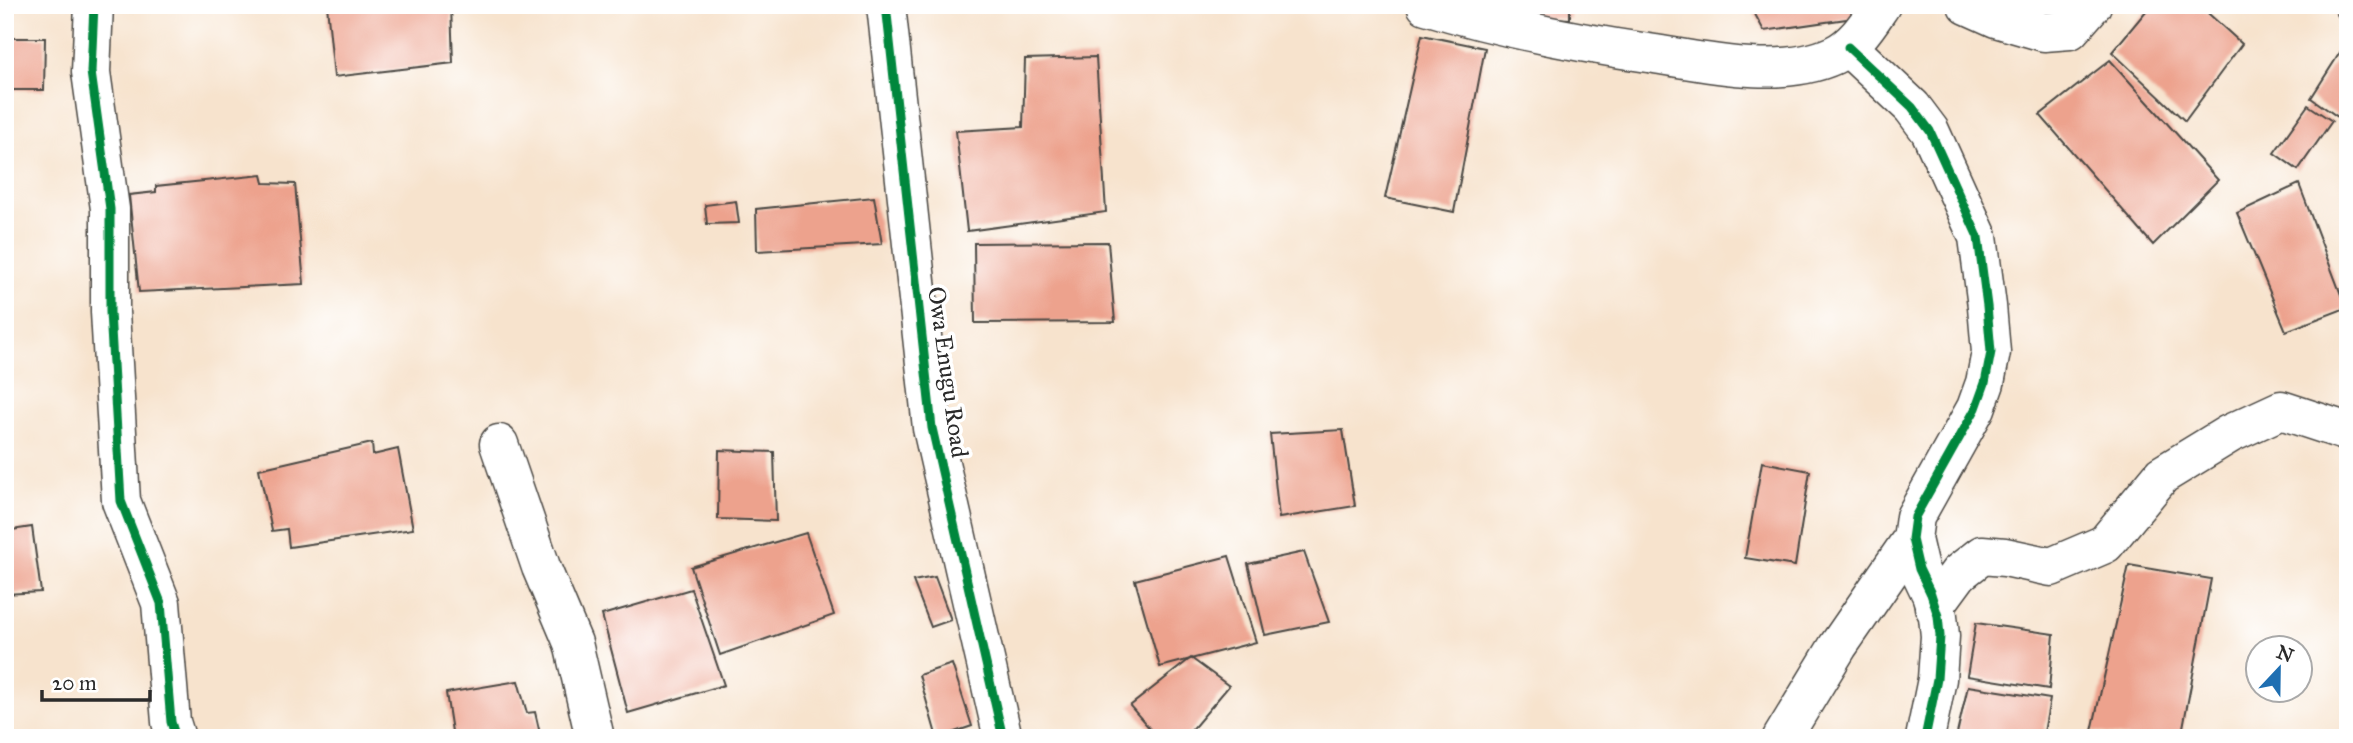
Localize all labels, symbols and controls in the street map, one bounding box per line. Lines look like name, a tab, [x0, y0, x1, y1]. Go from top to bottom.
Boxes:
street label: Owa Enugu Road	[921, 284, 975, 460]
north arrow	[2244, 634, 2314, 704]
text: N	[2273, 640, 2297, 667]
scale bar	[42, 659, 150, 703]
text: 20 m	[52, 670, 97, 696]

